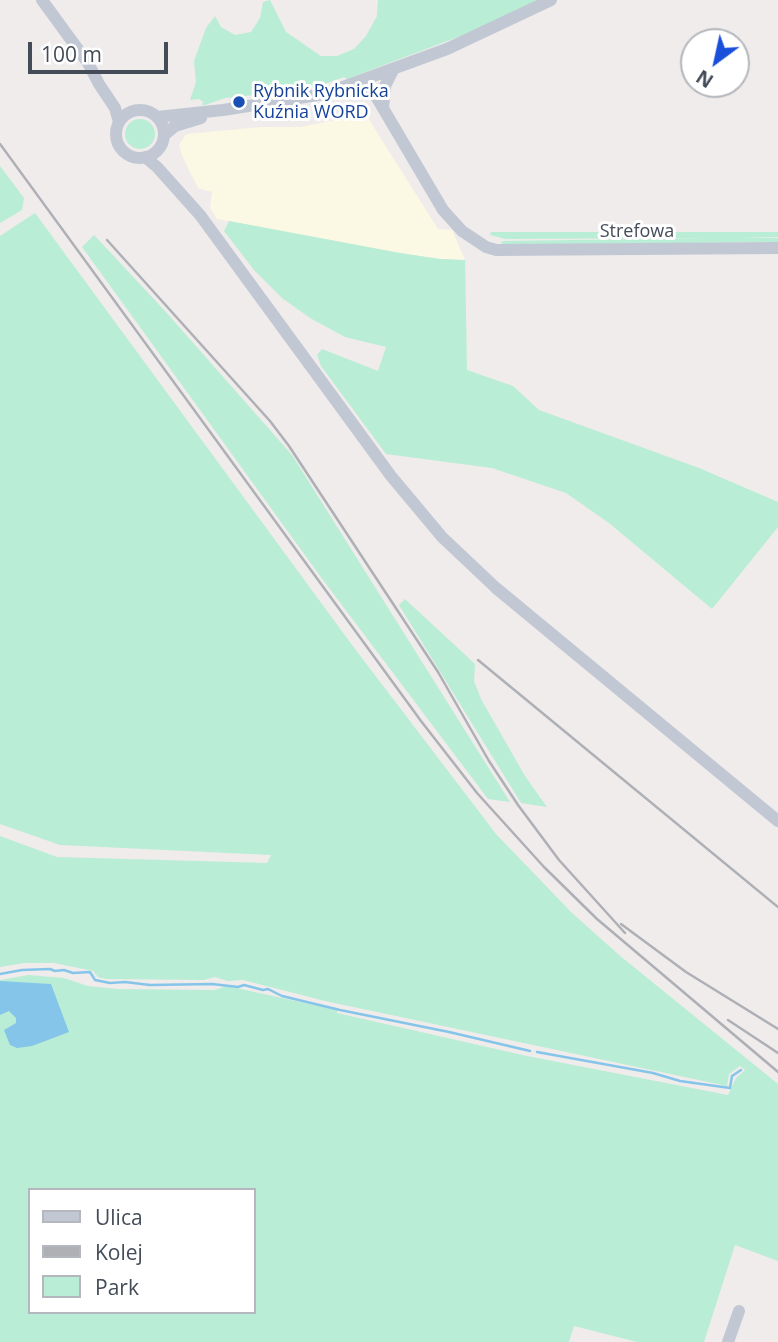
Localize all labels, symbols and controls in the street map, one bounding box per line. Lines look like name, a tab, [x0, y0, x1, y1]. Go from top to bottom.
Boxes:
scale bar	[32, 28, 172, 72]
north arrow	[680, 28, 750, 98]
text: 100 m	[41, 40, 102, 68]
text: N	[691, 64, 718, 94]
place label: Rybnik Rybnicka Kuźnia WORD	[253, 81, 389, 124]
marker: Rybnik Rybnicka Kuźnia WORD	[231, 94, 247, 110]
street label: Strefowa	[600, 221, 674, 243]
legend	[28, 1188, 256, 1314]
text: Ulica	[95, 1203, 143, 1231]
text: Kolej	[95, 1238, 143, 1266]
text: Park	[95, 1273, 139, 1301]

